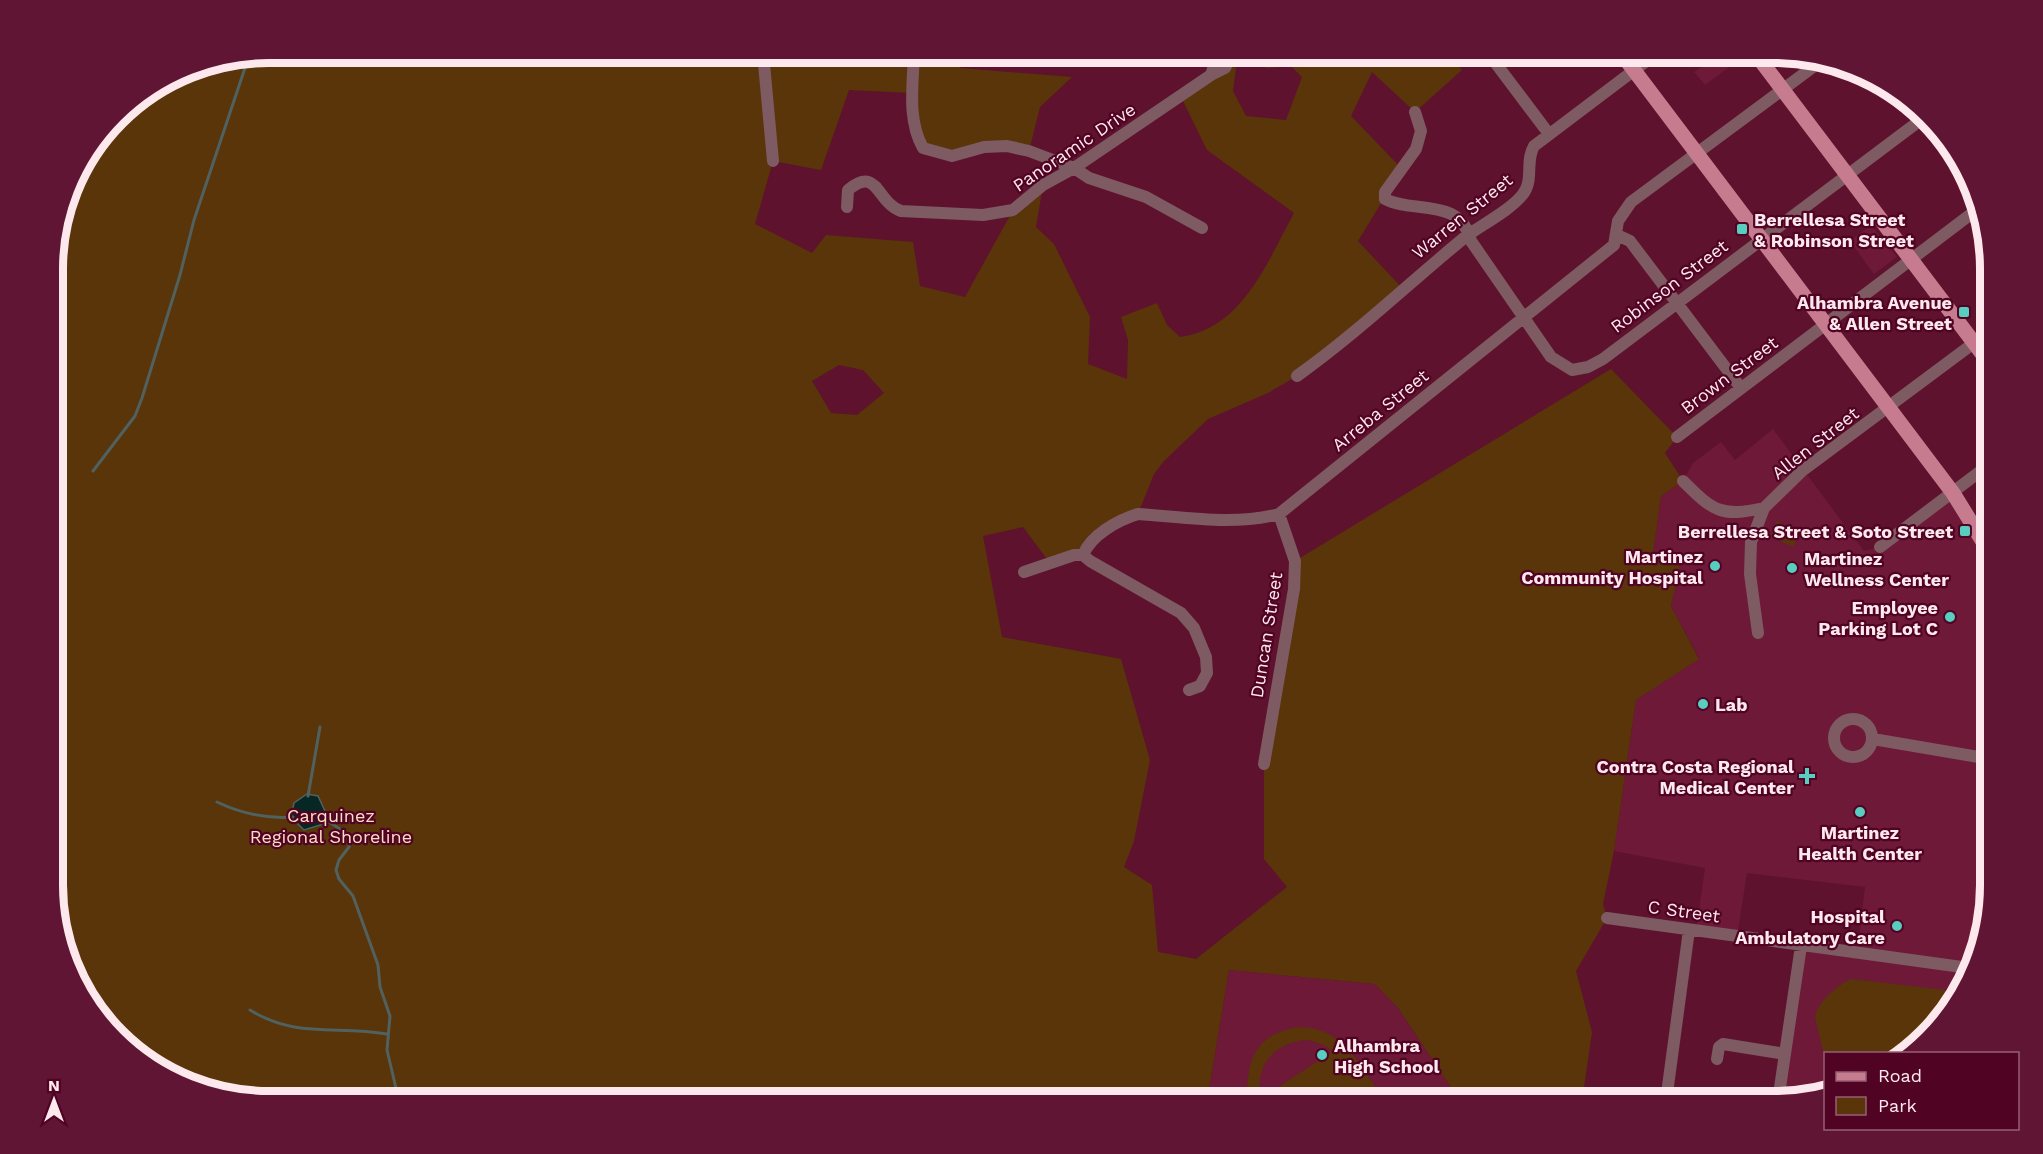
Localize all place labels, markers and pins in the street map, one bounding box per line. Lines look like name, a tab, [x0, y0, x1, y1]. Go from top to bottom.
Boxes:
place label: Berrellesa Street & Robinson Street	[1754, 209, 1914, 251]
marker: Berrellesa Street & Robinson Street	[1735, 222, 1749, 236]
place label: Alhambra Avenue & Allen Street	[1797, 292, 1952, 334]
marker: Alhambra Avenue & Allen Street	[1957, 305, 1971, 319]
place label: Berrellesa Street & Soto Street	[1678, 521, 1953, 542]
marker: Berrellesa Street & Soto Street	[1958, 524, 1972, 538]
place label: Martinez Community Hospital	[1521, 546, 1703, 588]
place label: Martinez Wellness Center	[1804, 548, 1949, 590]
marker: Martinez Community Hospital	[1708, 559, 1722, 573]
marker: Martinez Wellness Center	[1785, 561, 1799, 575]
place label: Employee Parking Lot C	[1818, 597, 1938, 639]
marker: Employee Parking Lot C	[1943, 610, 1957, 624]
place label: Lab	[1715, 694, 1748, 715]
marker: Lab	[1696, 697, 1710, 711]
place label: Contra Costa Regional Medical Center	[1597, 756, 1794, 798]
marker: Contra Costa Regional Medical Center	[1798, 767, 1816, 785]
marker: Martinez Health Center	[1853, 805, 1867, 819]
place label: Martinez Health Center	[1798, 822, 1922, 864]
place label: Hospital Ambulatory Care	[1735, 906, 1885, 948]
marker: Hospital Ambulatory Care	[1890, 919, 1904, 933]
place label: Alhambra High School	[1334, 1035, 1440, 1077]
marker: Alhambra High School	[1315, 1048, 1329, 1062]

